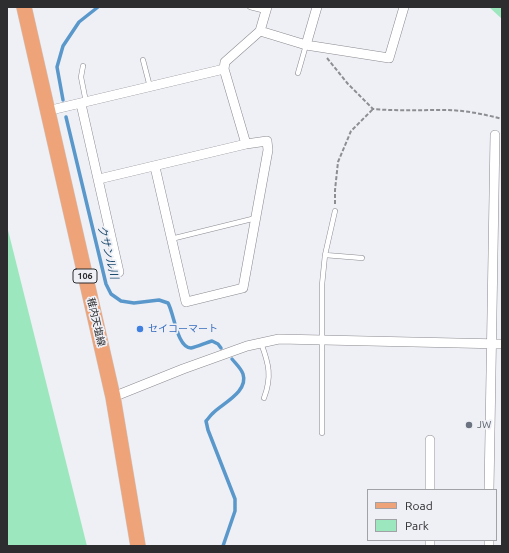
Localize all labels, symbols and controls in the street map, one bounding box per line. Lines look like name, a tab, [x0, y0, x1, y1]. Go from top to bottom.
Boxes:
water label: クサンル川	[95, 224, 121, 280]
road number: 106	[73, 269, 97, 283]
street label: 稚内天塩線	[85, 296, 107, 348]
place label: セイコーマート	[148, 323, 218, 335]
marker: セイコーマート	[135, 324, 145, 334]
place label: JW	[477, 419, 491, 431]
marker: JW	[464, 420, 474, 430]
legend	[367, 489, 497, 541]
text: Road	[405, 499, 433, 512]
text: Park	[405, 519, 429, 532]

